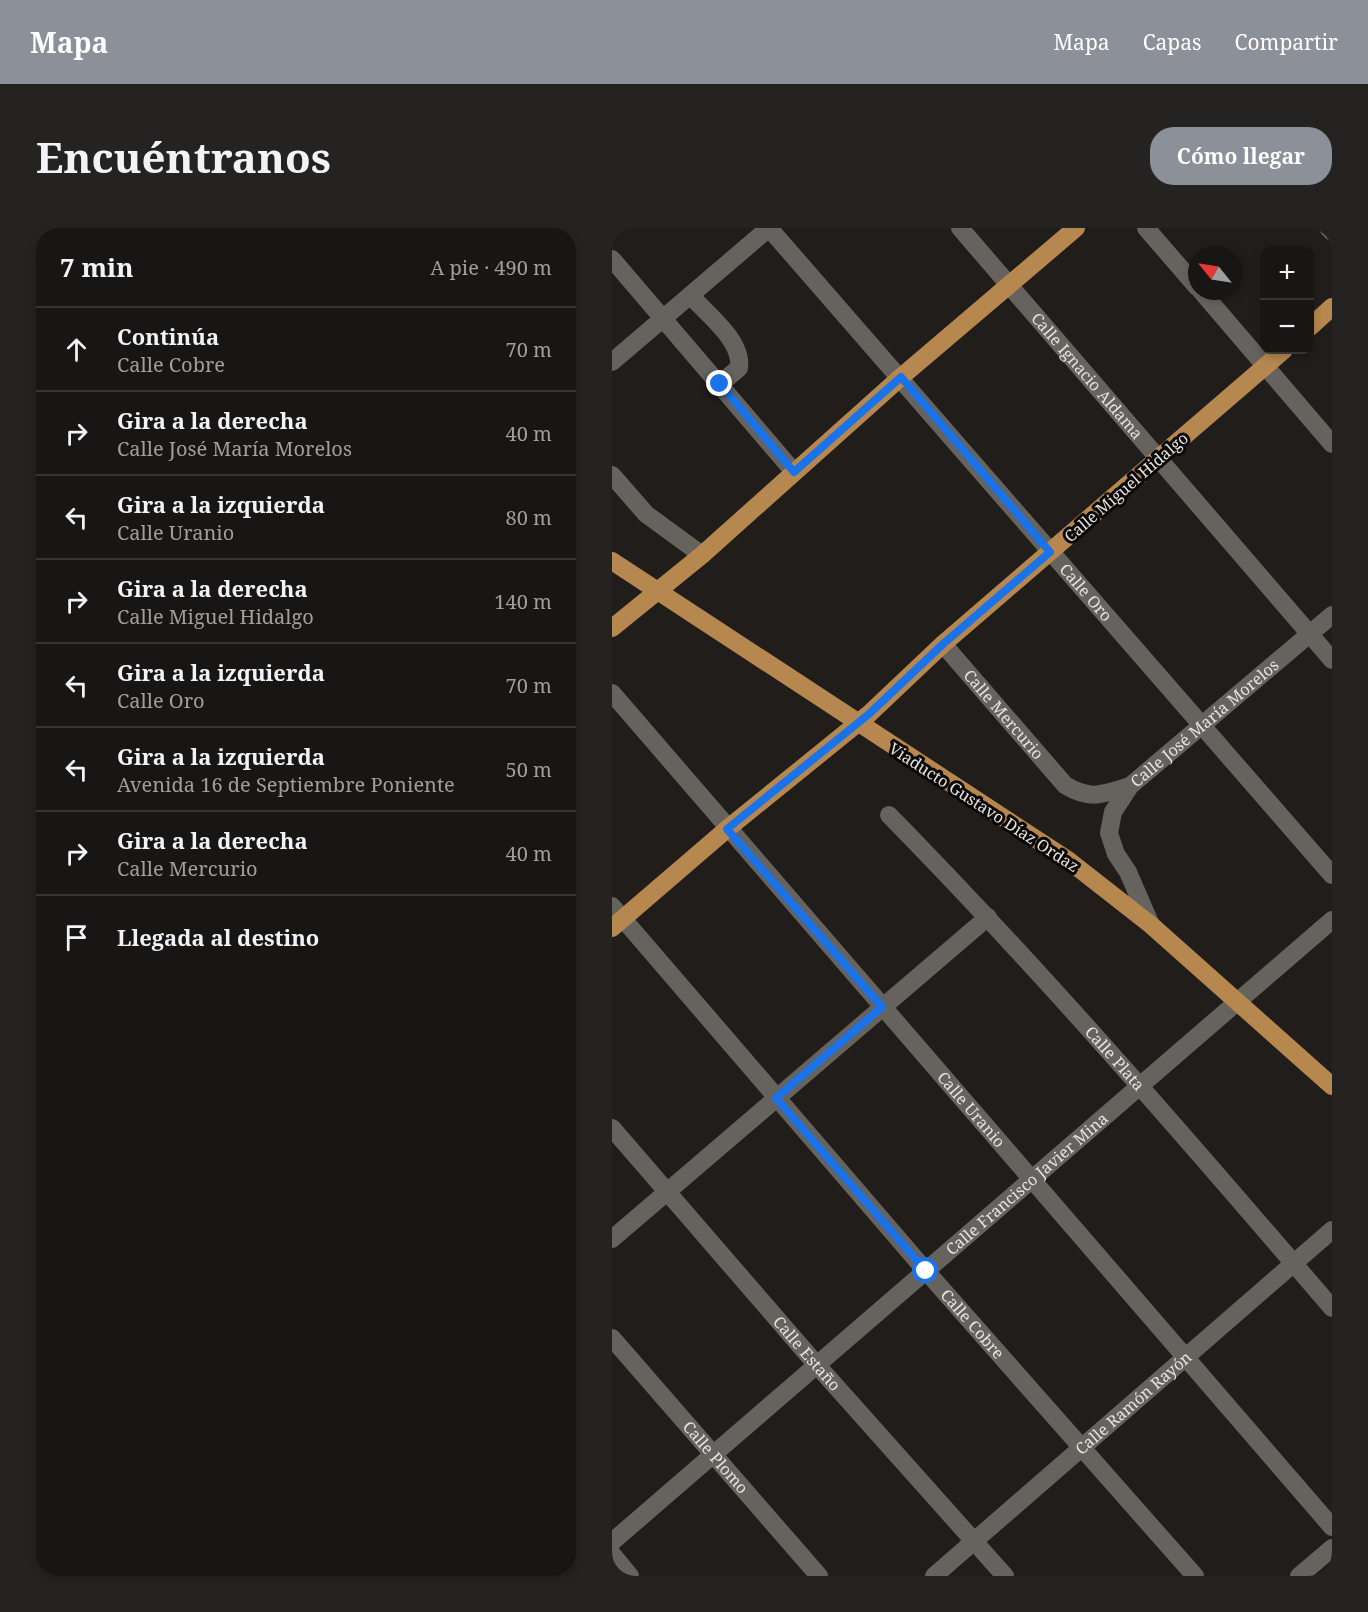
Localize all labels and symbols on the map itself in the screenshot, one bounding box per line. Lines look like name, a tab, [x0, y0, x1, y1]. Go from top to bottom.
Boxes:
north arrow	[1188, 246, 1242, 300]
street label: Calle Ignacio Aldama	[1026, 308, 1148, 444]
route end	[706, 370, 732, 396]
street label: Calle Miguel Hidalgo	[1059, 427, 1193, 547]
street label: Calle Oro	[1055, 559, 1117, 626]
street label: Calle José María Morelos	[1125, 654, 1283, 792]
street label: Calle Mercurio	[959, 665, 1049, 764]
street label: Viaducto Gustavo Díaz Ordaz	[885, 737, 1083, 877]
street label: Calle Plata	[1080, 1021, 1150, 1095]
street label: Calle Uranio	[932, 1067, 1010, 1152]
street label: Calle Francisco Javier Mina	[941, 1107, 1113, 1260]
route start	[912, 1257, 938, 1283]
street label: Calle Cobre	[936, 1284, 1010, 1364]
street label: Calle Estaño	[768, 1311, 846, 1396]
street label: Calle Ramón Rayón	[1070, 1346, 1196, 1460]
street label: Calle Plomo	[678, 1416, 753, 1498]

